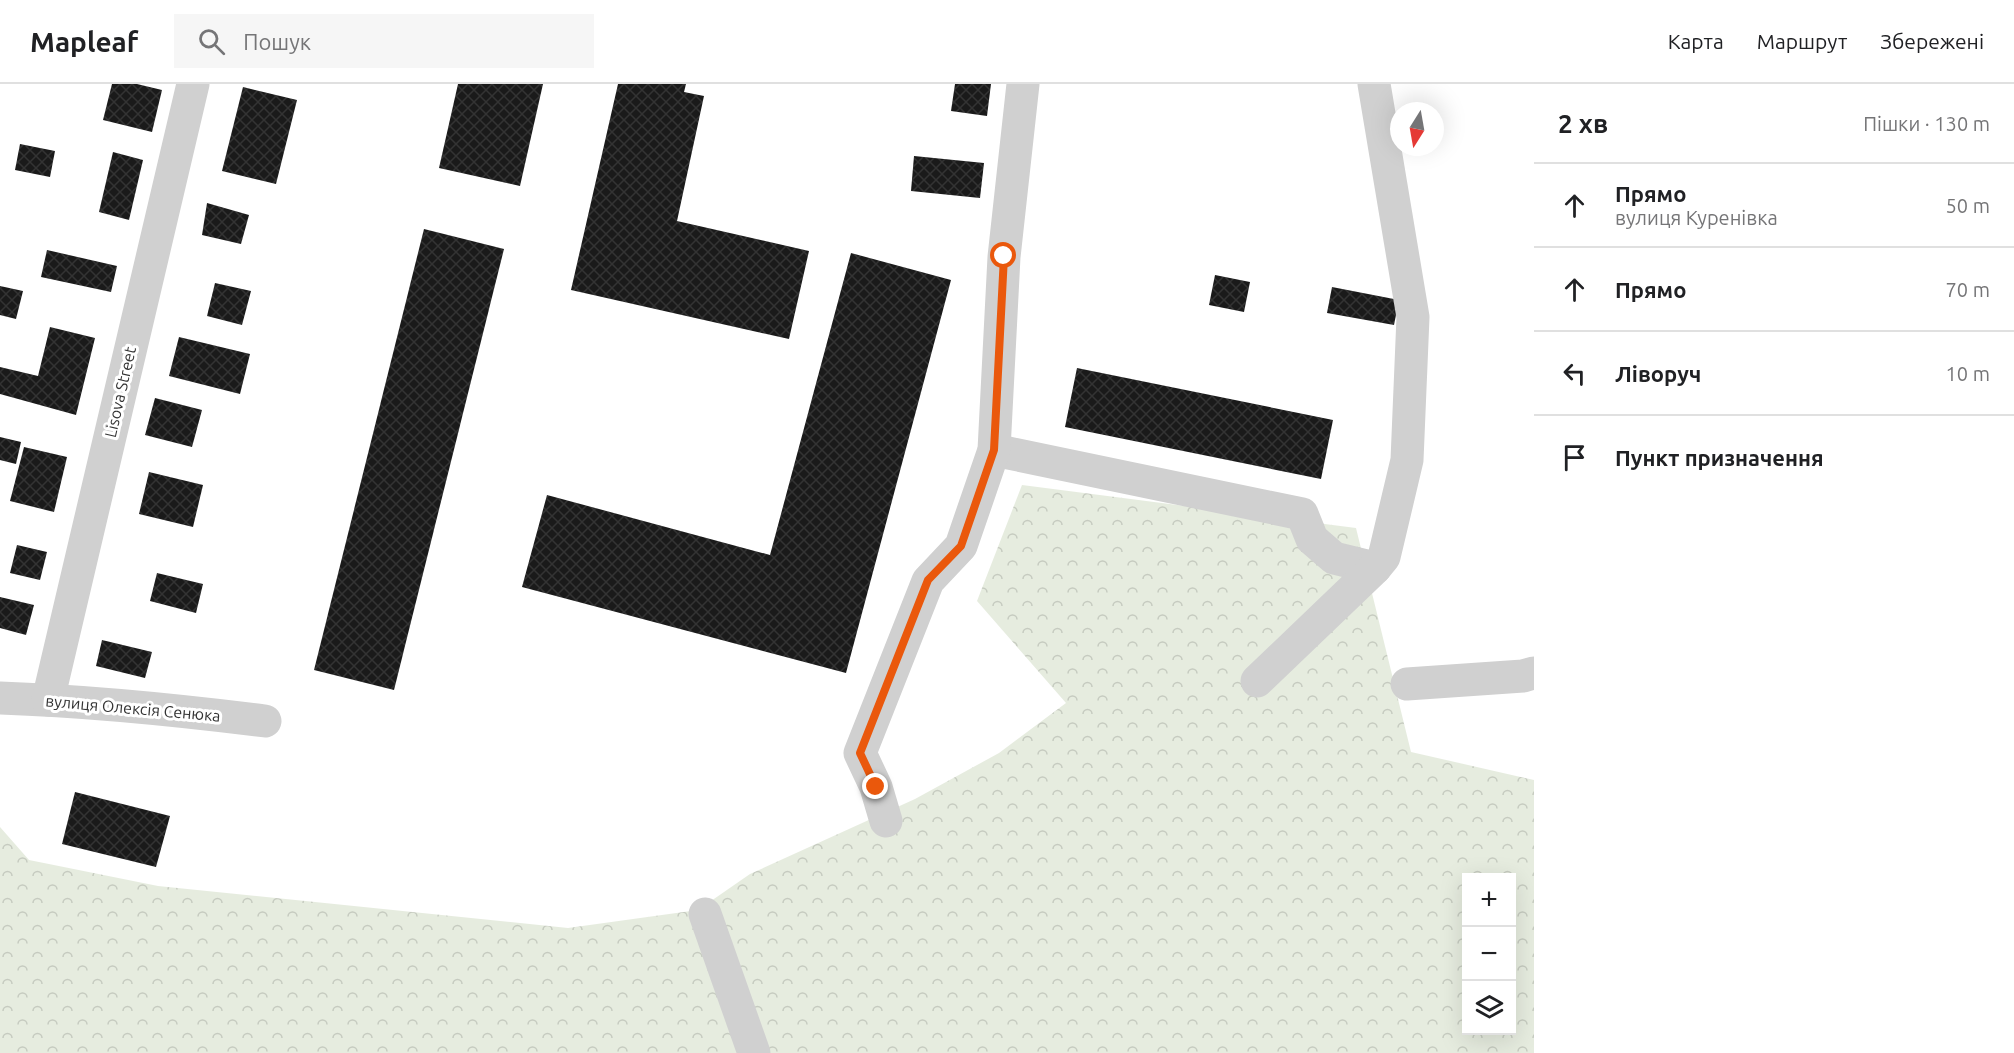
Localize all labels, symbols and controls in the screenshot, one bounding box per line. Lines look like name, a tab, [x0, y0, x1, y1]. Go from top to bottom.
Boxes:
search box	[174, 14, 594, 68]
icon: search	[195, 25, 228, 58]
text: Mapleaf	[30, 26, 138, 57]
text: Пошук	[243, 29, 311, 54]
text: Карта	[1668, 29, 1724, 53]
text: Маршрут	[1757, 29, 1847, 53]
text: Збережені	[1880, 29, 1984, 53]
north arrow	[1390, 102, 1444, 156]
text: 2 хв	[1558, 109, 1608, 138]
text: Пішки · 130 m	[1863, 112, 1990, 135]
text: Прямо	[1615, 181, 1686, 206]
icon: ahead	[1558, 189, 1591, 222]
text: 50 m	[1946, 194, 1990, 217]
text: вулиця Куренівка	[1615, 206, 1778, 229]
route start	[990, 242, 1016, 268]
icon: ahead	[1558, 273, 1591, 306]
text: Прямо	[1615, 277, 1686, 302]
text: 70 m	[1946, 278, 1990, 301]
street label: Lisova Street	[101, 344, 139, 439]
icon: left	[1558, 357, 1591, 390]
text: Ліворуч	[1615, 361, 1701, 386]
text: 10 m	[1946, 362, 1990, 385]
icon: arrive	[1558, 441, 1591, 474]
text: Пункт призначення	[1615, 445, 1824, 470]
street label: вулиця Олексія Сенюка	[45, 691, 221, 725]
route end	[862, 773, 888, 799]
map controls	[1462, 873, 1516, 1035]
button: +	[1462, 873, 1516, 927]
button: −	[1462, 927, 1516, 981]
button: layers	[1462, 981, 1516, 1035]

